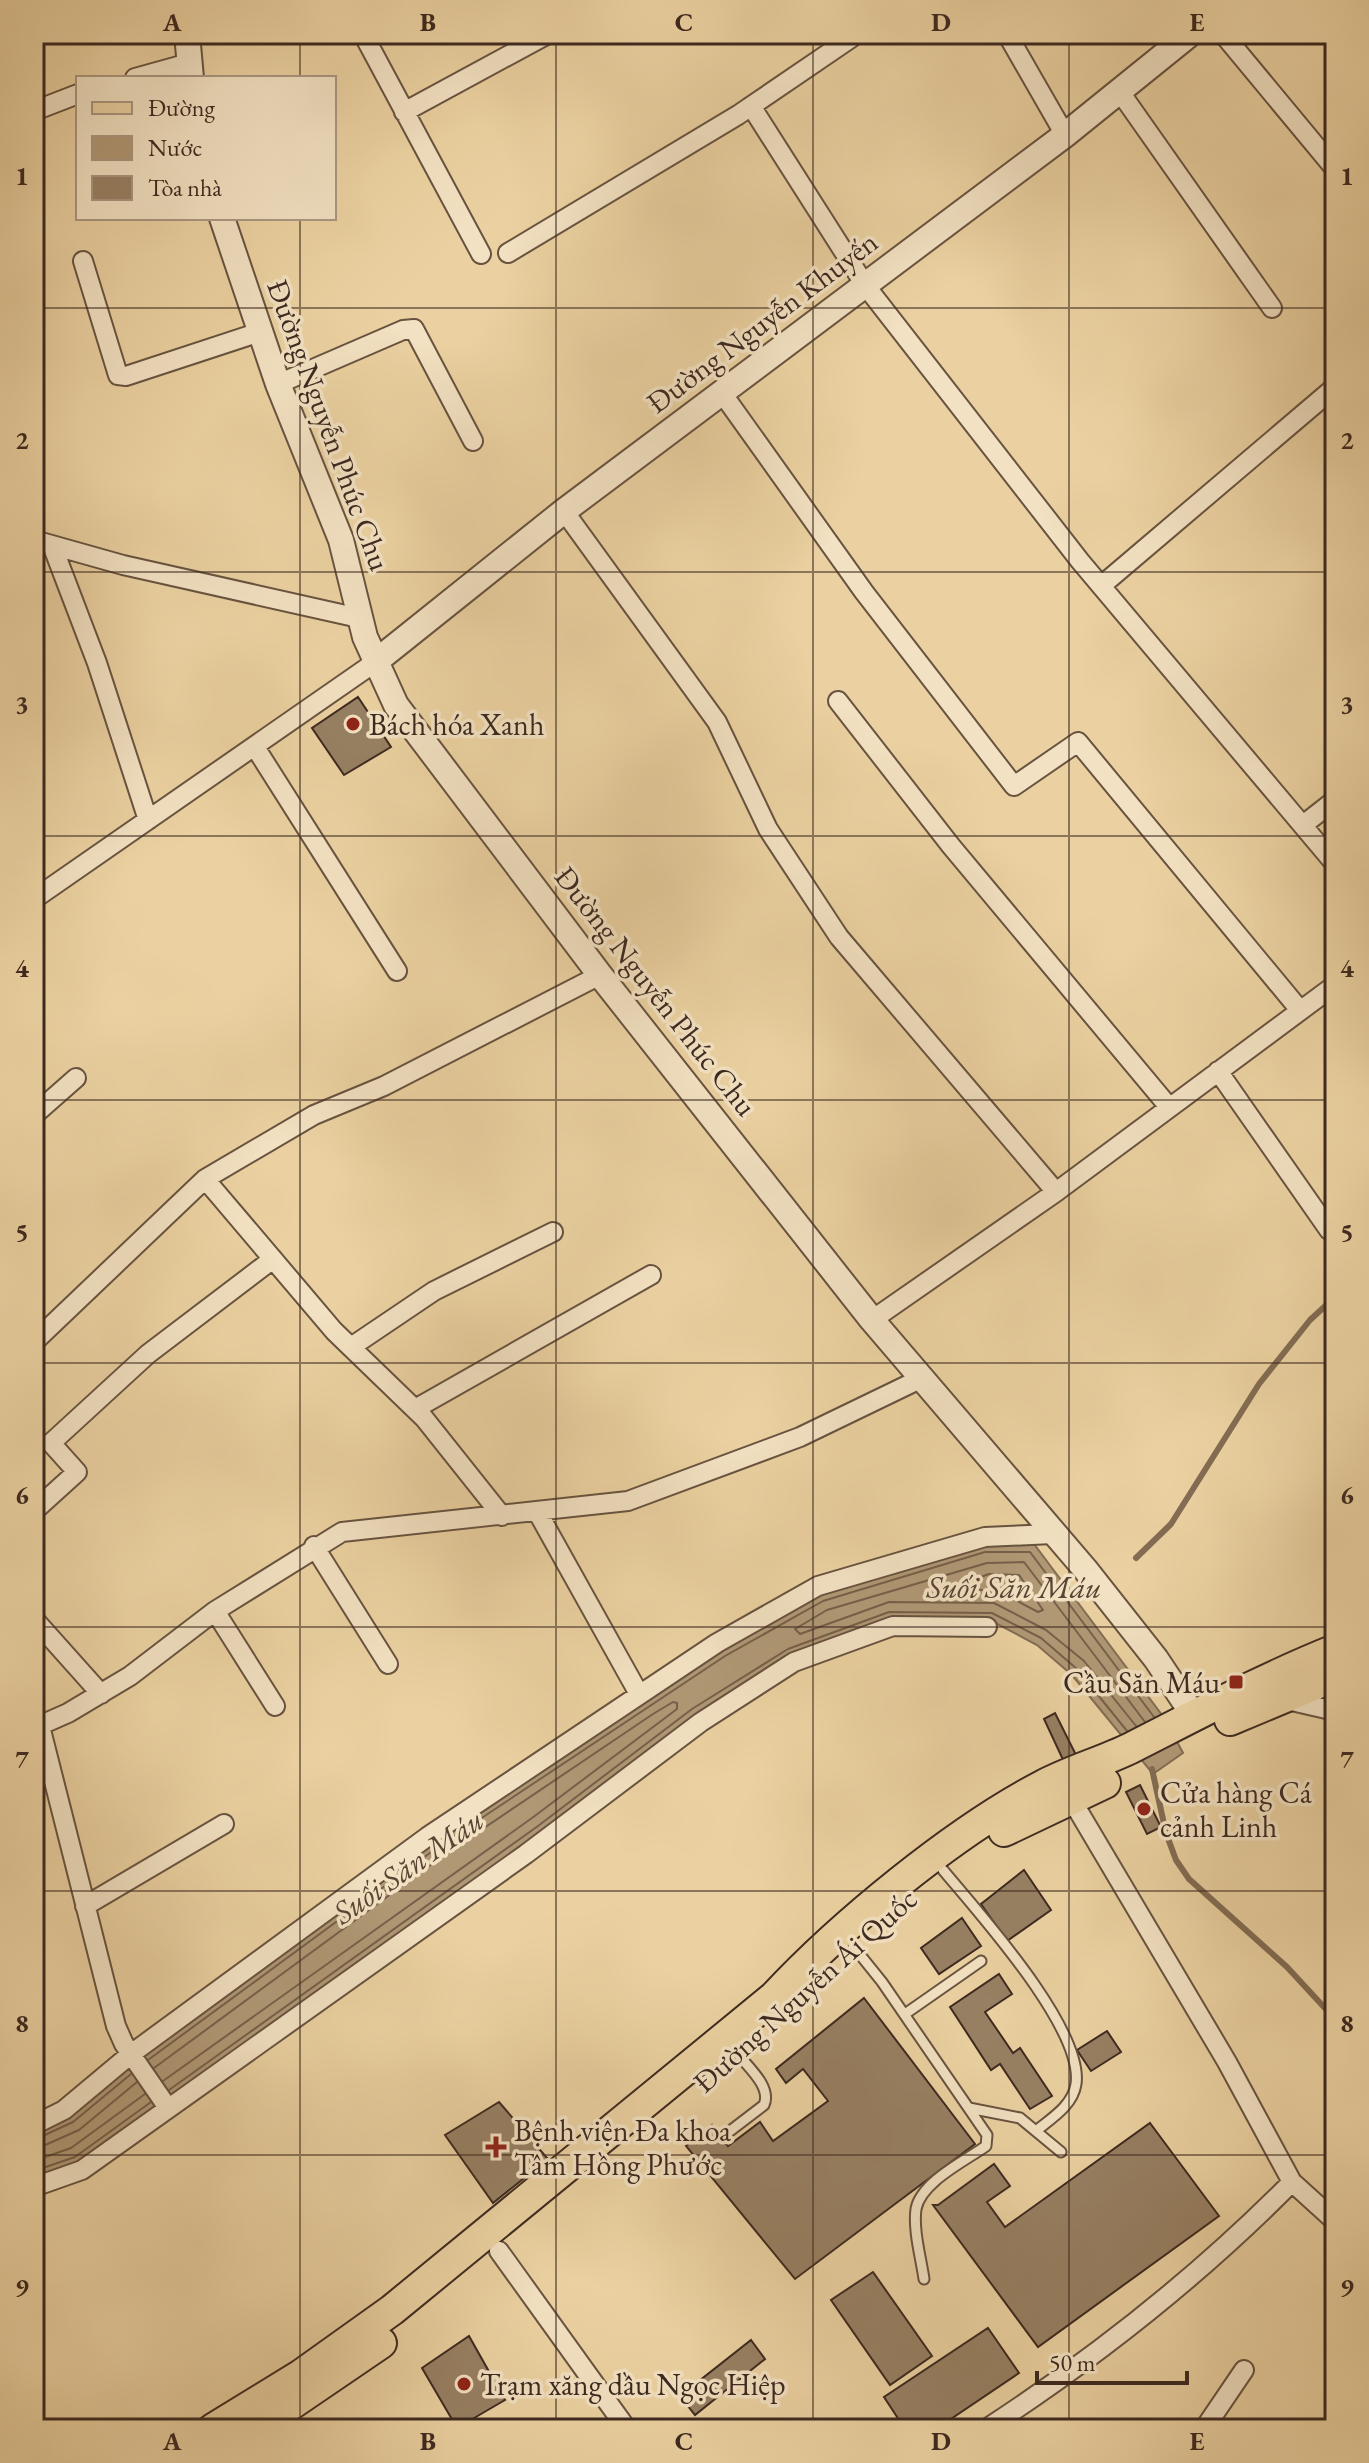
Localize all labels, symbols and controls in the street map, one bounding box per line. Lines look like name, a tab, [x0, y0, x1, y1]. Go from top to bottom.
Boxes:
text: A	[162, 5, 182, 39]
text: B	[420, 5, 436, 39]
text: C	[675, 5, 693, 39]
text: D	[931, 5, 951, 39]
text: E	[1190, 5, 1205, 39]
legend	[76, 76, 336, 220]
text: Đường	[148, 92, 215, 123]
text: Nước	[148, 132, 202, 163]
text: 1	[15, 159, 29, 193]
text: 1	[1340, 159, 1354, 193]
text: Tòa nhà	[148, 172, 222, 203]
street label: Đường Nguyễn Khuyến	[639, 222, 886, 422]
street label: Đường Nguyễn Phúc Chu	[258, 274, 400, 576]
text: 2	[15, 423, 29, 457]
text: 2	[1340, 423, 1354, 457]
text: 3	[15, 687, 29, 721]
text: 3	[1340, 687, 1354, 721]
place label: Bách hóa Xanh	[369, 705, 544, 744]
marker: Bách hóa Xanh	[344, 715, 362, 733]
street label: Đường Nguyễn Phúc Chu	[546, 858, 766, 1124]
text: 4	[15, 951, 29, 985]
text: 4	[1340, 951, 1354, 985]
text: 5	[15, 1215, 29, 1249]
text: 5	[1340, 1215, 1354, 1249]
text: 6	[15, 1478, 29, 1512]
text: 6	[1340, 1478, 1354, 1512]
water label: Suối Săn Máu	[925, 1566, 1102, 1608]
place label: Cầu Săn Máu	[1063, 1663, 1220, 1702]
marker: Cầu Săn Máu	[1227, 1673, 1245, 1691]
text: 7	[15, 1742, 29, 1776]
text: 7	[1340, 1742, 1354, 1776]
place label: Cửa hàng Cá cảnh Linh	[1160, 1773, 1312, 1846]
water label: Suối Săn Máu	[323, 1799, 492, 1934]
marker: Cửa hàng Cá cảnh Linh	[1135, 1800, 1153, 1818]
street label: Đường Nguyễn Ái Quốc	[685, 1879, 925, 2101]
text: 8	[15, 2006, 29, 2040]
text: 8	[1340, 2006, 1354, 2040]
place label: Bệnh viện Đa khoa Tâm Hồng Phước	[514, 2111, 731, 2184]
marker: Bệnh viện Đa khoa Tâm Hồng Phước	[485, 2136, 507, 2158]
text: 9	[15, 2270, 29, 2304]
text: 9	[1340, 2270, 1354, 2304]
scale bar	[1037, 2335, 1187, 2385]
text: 50 m	[1049, 2347, 1096, 2378]
place label: Trạm xăng dầu Ngọc Hiệp	[480, 2365, 786, 2404]
marker: Trạm xăng dầu Ngọc Hiệp	[455, 2375, 473, 2393]
text: A	[162, 2424, 182, 2458]
text: B	[420, 2424, 436, 2458]
text: C	[675, 2424, 693, 2458]
text: D	[931, 2424, 951, 2458]
text: E	[1190, 2424, 1205, 2458]

